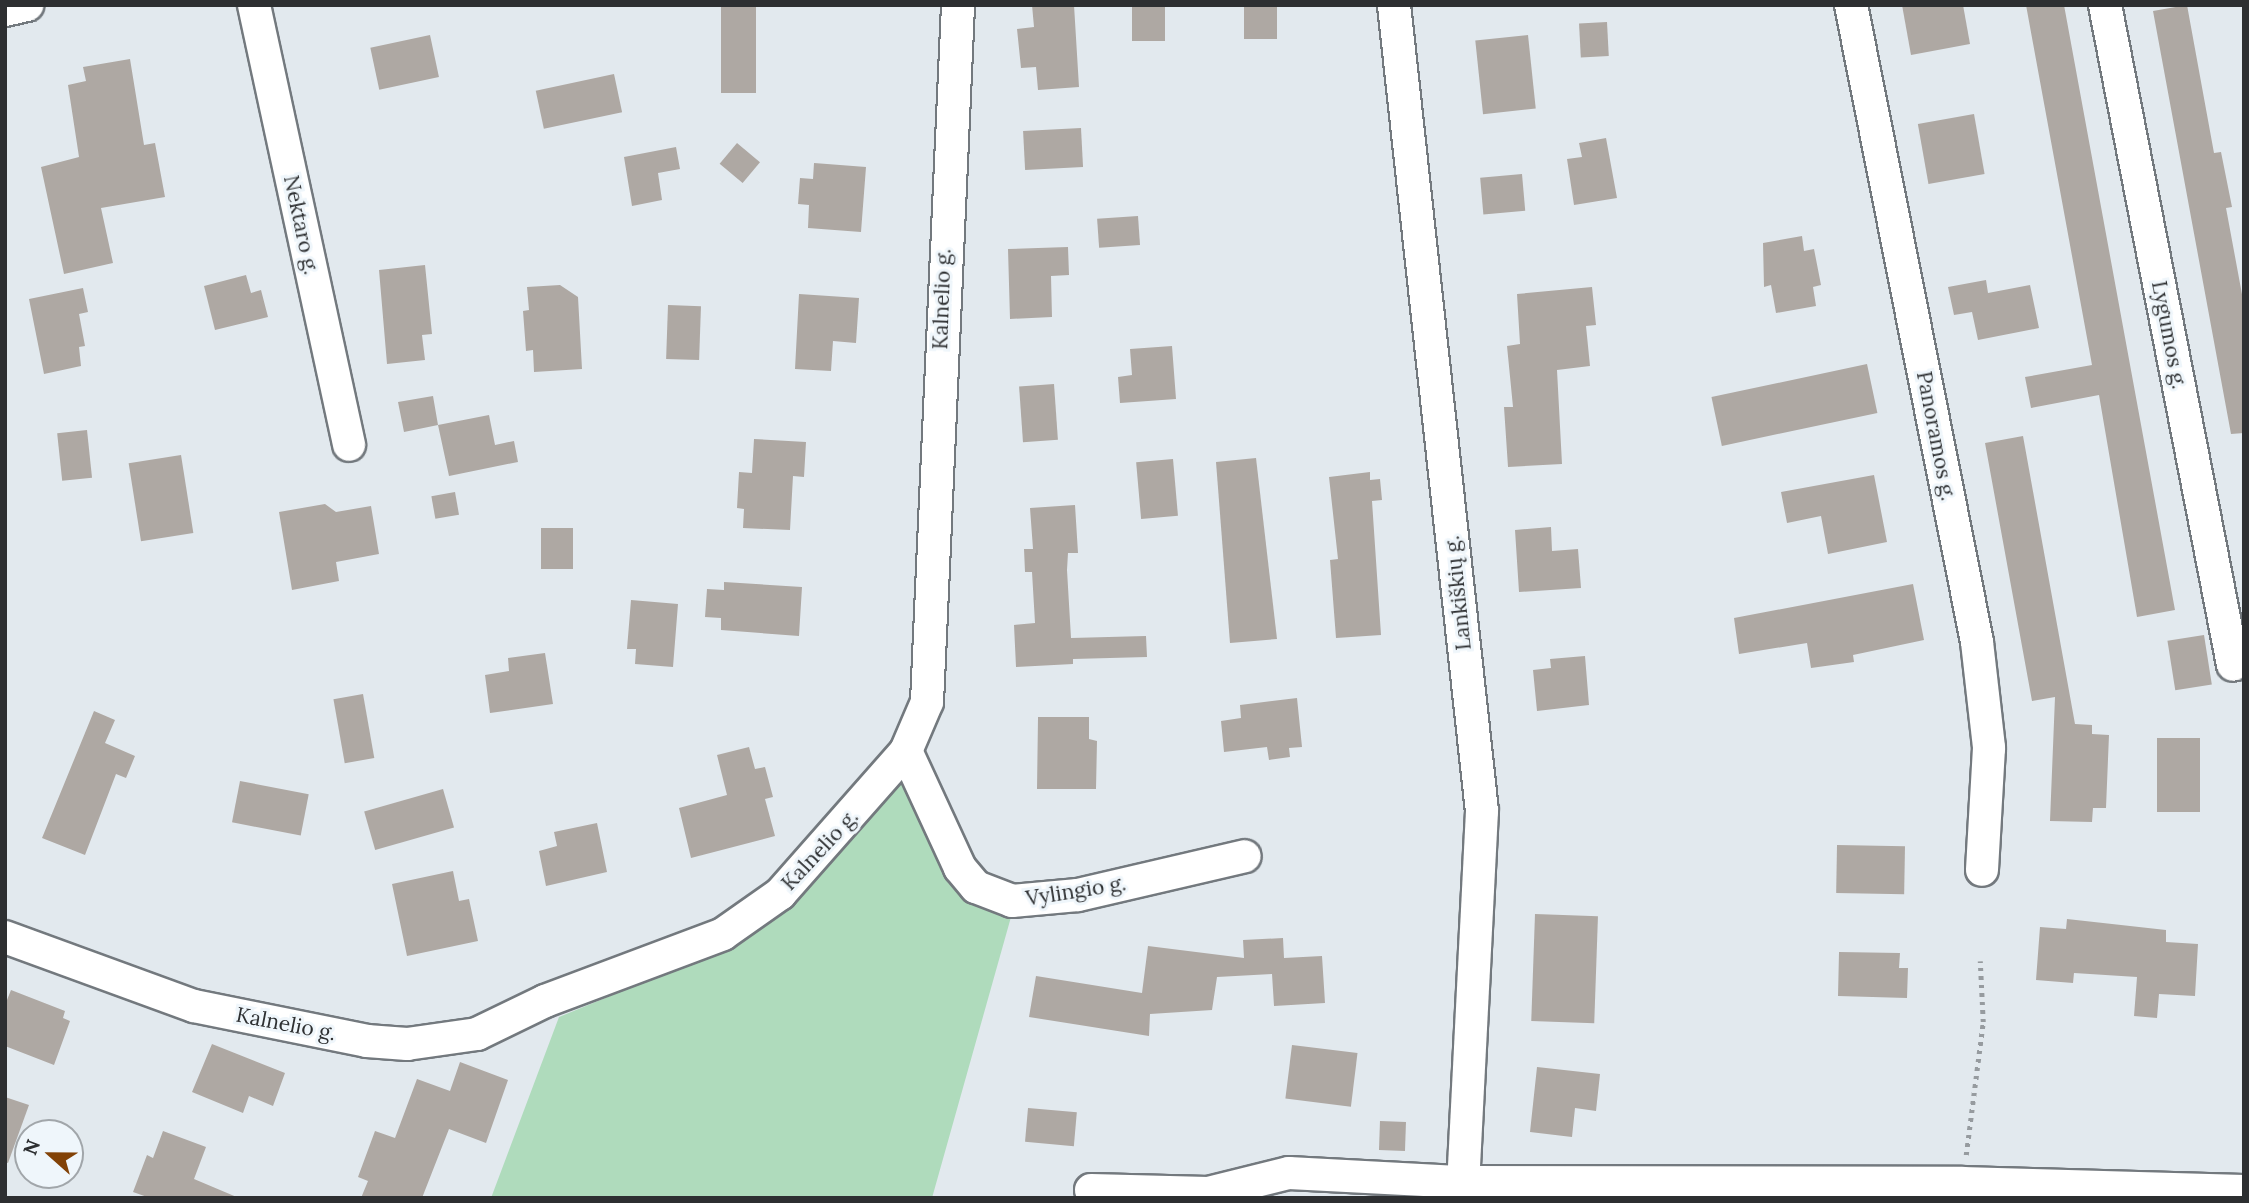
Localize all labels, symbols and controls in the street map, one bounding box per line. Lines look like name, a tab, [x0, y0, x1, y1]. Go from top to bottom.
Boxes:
street label: Nektaro g.	[278, 173, 324, 277]
street label: Kalnelio g.	[928, 248, 956, 350]
street label: Lygumos g.	[2146, 279, 2192, 391]
street label: Panoramos g.	[1911, 369, 1961, 503]
street label: Lankiškių g.	[1439, 534, 1477, 652]
street label: Kalnelio g.	[776, 804, 864, 896]
street label: Vylingio g.	[1024, 871, 1128, 911]
street label: Kalnelio g.	[234, 1002, 338, 1046]
north arrow	[14, 1119, 84, 1189]
text: N	[17, 1136, 45, 1158]

